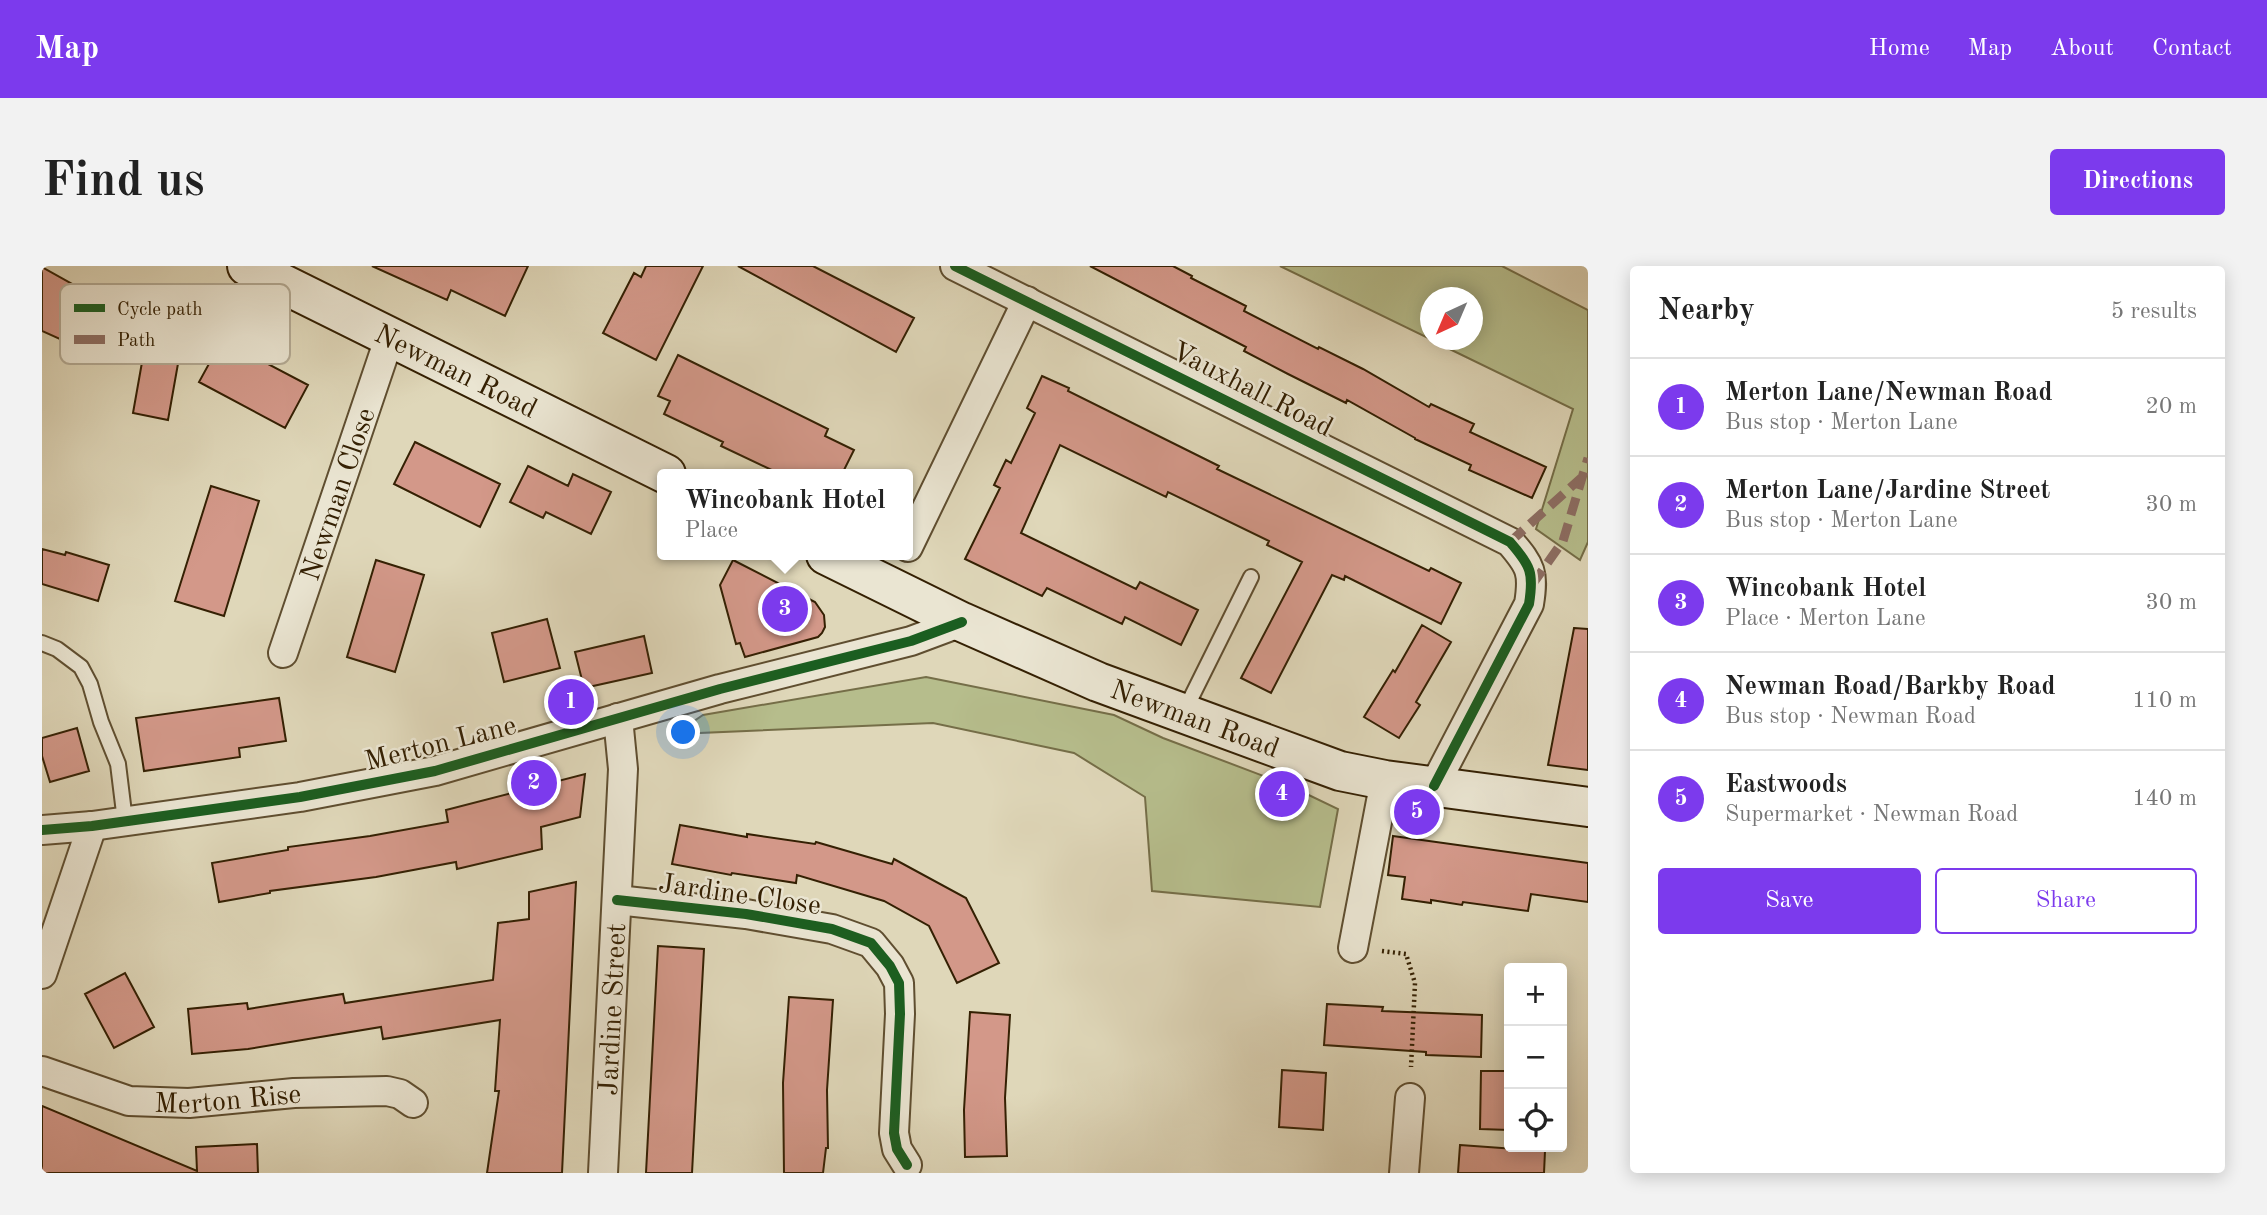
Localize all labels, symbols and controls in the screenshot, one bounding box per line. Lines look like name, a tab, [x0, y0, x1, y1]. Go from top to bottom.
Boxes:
text: Map	[35, 33, 99, 66]
text: Home	[1869, 37, 1930, 61]
text: Map	[1968, 37, 2012, 61]
text: About	[2050, 37, 2114, 61]
text: Contact	[2152, 37, 2232, 61]
button: Directions	[2050, 149, 2225, 215]
text: Find us	[42, 158, 205, 207]
legend	[60, 284, 290, 364]
north arrow	[1420, 287, 1483, 350]
text: Nearby	[1658, 296, 1755, 326]
text: 5 results	[2111, 300, 2197, 323]
text: Cycle path	[117, 301, 203, 320]
street label: Newman Road	[369, 321, 541, 425]
text: Path	[117, 332, 155, 351]
street label: Vauxhall Road	[1166, 338, 1337, 443]
text: Merton Lane/Newman Road	[1725, 380, 2052, 406]
text: 1	[1674, 395, 1688, 418]
text: 20 m	[2146, 395, 2197, 418]
street label: Newman Close	[297, 405, 382, 585]
text: Bus stop · Merton Lane	[1725, 411, 1958, 434]
popup	[657, 469, 913, 560]
text: Merton Lane/Jardine Street	[1725, 478, 2050, 504]
text: Wincobank Hotel	[684, 488, 886, 514]
text: 2	[1674, 493, 1688, 516]
text: 30 m	[2146, 493, 2197, 516]
text: Bus stop · Merton Lane	[1725, 509, 1958, 532]
text: Place	[684, 519, 738, 542]
text: Wincobank Hotel	[1725, 576, 1926, 602]
pin: 3	[762, 583, 808, 635]
text: 3	[1674, 591, 1688, 614]
text: 30 m	[2146, 591, 2197, 614]
text: Place · Merton Lane	[1725, 607, 1926, 630]
text: Newman Road/Barkby Road	[1725, 674, 2055, 700]
pin: 1	[548, 676, 594, 728]
street label: Newman Road	[1106, 677, 1283, 764]
text: 4	[1674, 689, 1688, 712]
text: 110 m	[2132, 689, 2197, 712]
text: Bus stop · Newman Road	[1725, 705, 1976, 728]
street label: Merton Lane	[362, 713, 519, 777]
your location	[666, 715, 700, 749]
pin: 2	[511, 757, 557, 809]
pin: 4	[1259, 768, 1305, 820]
text: Eastwoods	[1725, 772, 1847, 798]
pin: 5	[1394, 786, 1440, 838]
text: 5	[1674, 787, 1688, 810]
text: 140 m	[2132, 787, 2197, 810]
text: Supermarket · Newman Road	[1725, 803, 2018, 826]
button: Save	[1658, 868, 1921, 934]
button: Share	[1935, 868, 2197, 934]
street label: Jardine Close	[657, 871, 823, 921]
street label: Jardine Street	[596, 922, 632, 1096]
map controls	[1504, 963, 1567, 1152]
button: +	[1504, 963, 1567, 1026]
button: −	[1504, 1026, 1567, 1089]
street label: Merton Rise	[154, 1082, 301, 1120]
button: locate	[1504, 1089, 1567, 1152]

